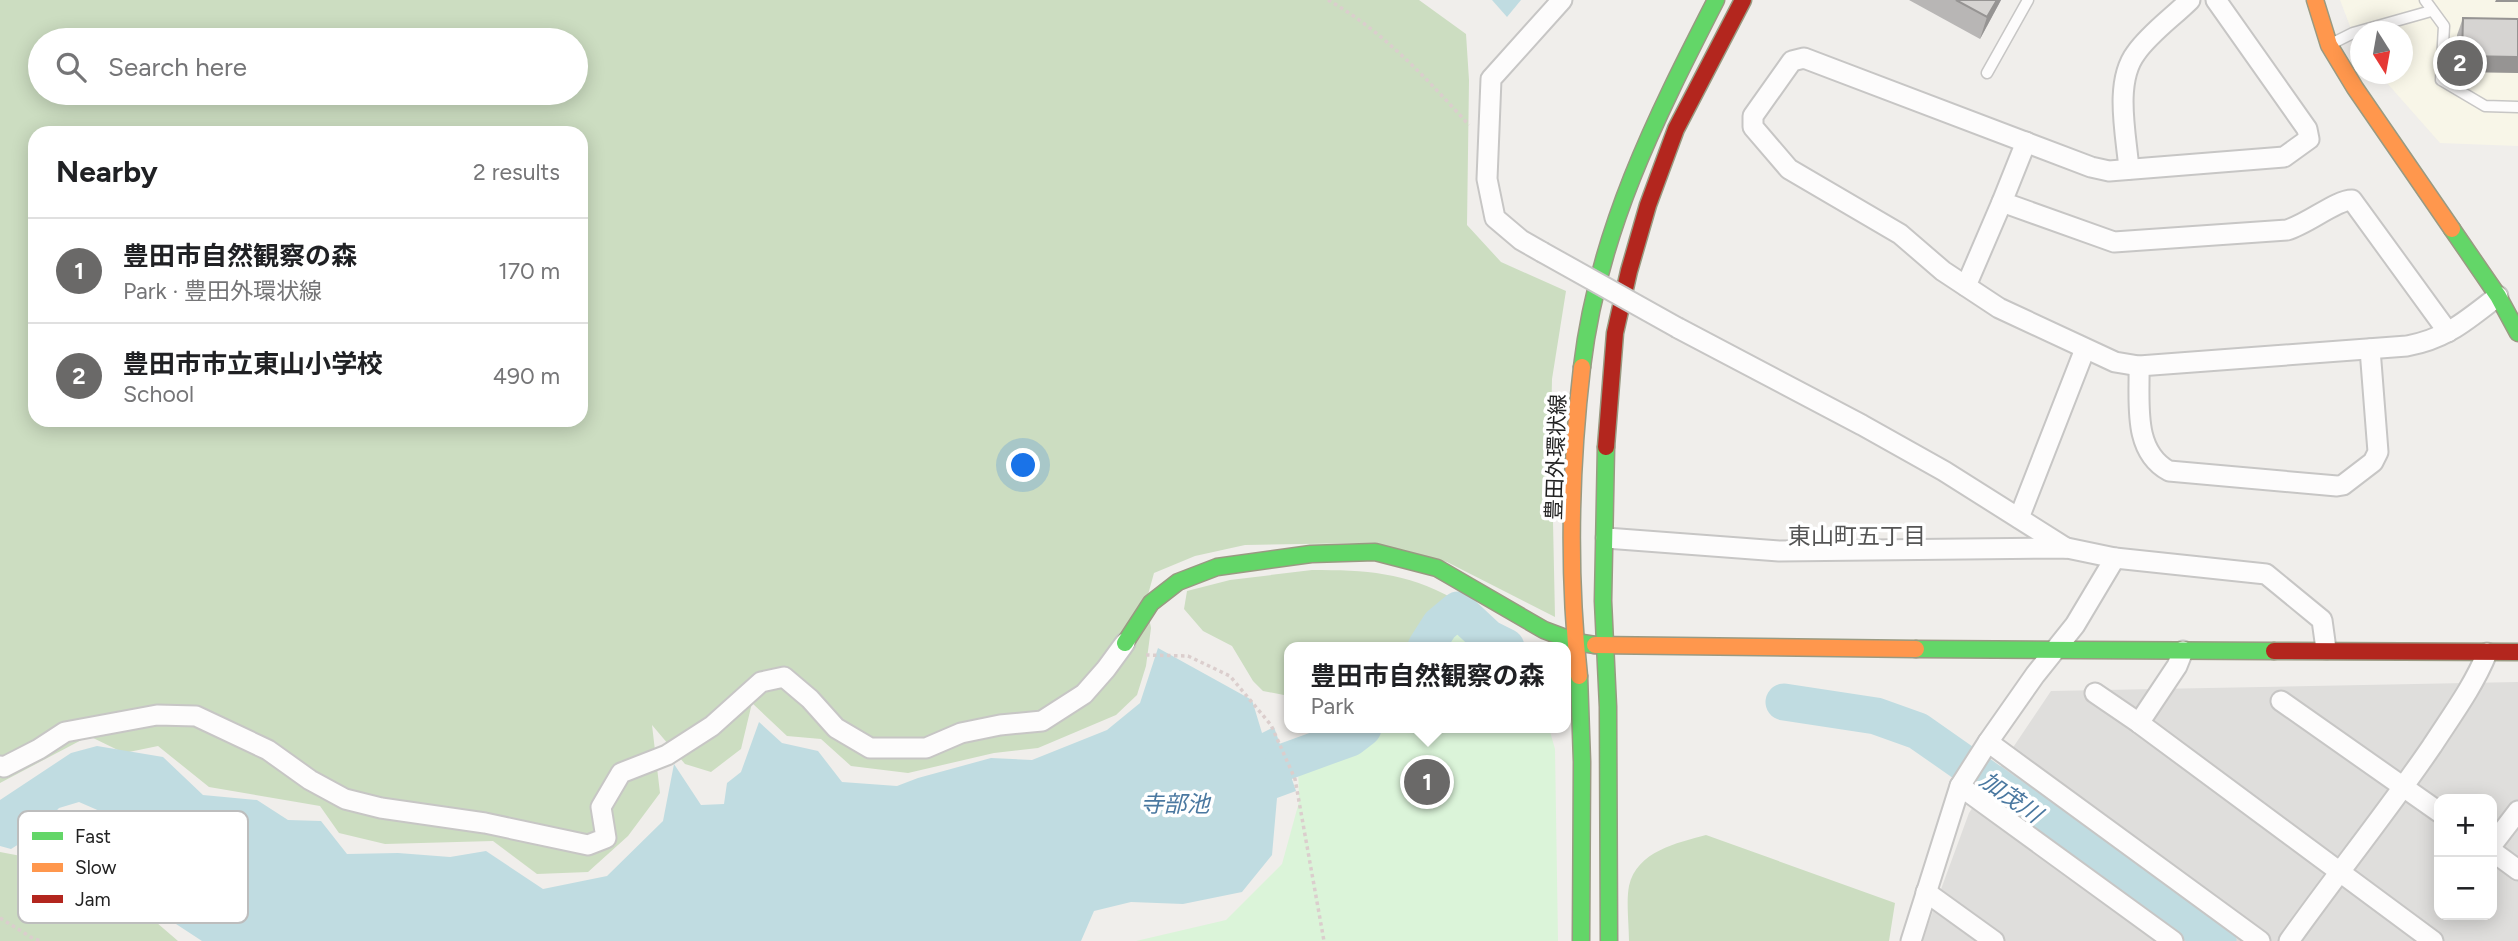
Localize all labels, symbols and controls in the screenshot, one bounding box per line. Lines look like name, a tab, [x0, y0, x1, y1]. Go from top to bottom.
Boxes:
north arrow	[2350, 21, 2413, 84]
search box	[28, 28, 588, 105]
pin: 2	[2437, 37, 2483, 89]
icon: search	[52, 48, 90, 86]
text: Search here	[108, 51, 247, 83]
text: Nearby	[56, 153, 158, 190]
text: 2 results	[473, 158, 560, 186]
text: 豊田市自然観察の森	[123, 240, 357, 272]
text: 1	[74, 257, 84, 285]
text: 170 m	[498, 257, 560, 285]
text: Park · 豊田外環状線	[123, 277, 322, 305]
text: 豊田市市立東山小学校	[123, 348, 383, 380]
text: 2	[72, 362, 86, 390]
text: 490 m	[493, 362, 560, 390]
text: School	[123, 380, 194, 408]
street label: 豊田外環状線	[1541, 394, 1570, 520]
your location	[1006, 448, 1040, 482]
district label: 東山町五丁目	[1788, 522, 1926, 550]
popup	[1284, 642, 1571, 733]
text: 豊田市自然観察の森	[1310, 660, 1545, 692]
text: Park	[1310, 692, 1354, 720]
pin: 1	[1404, 756, 1450, 808]
water label: 加茂川	[1975, 766, 2050, 830]
water label: 寺部池	[1141, 790, 1212, 818]
map controls	[2434, 794, 2497, 920]
button: +	[2434, 794, 2497, 857]
legend	[18, 811, 248, 923]
text: Fast	[75, 825, 111, 848]
text: Slow	[75, 856, 117, 879]
button: −	[2434, 857, 2497, 920]
text: Jam	[75, 888, 111, 911]

